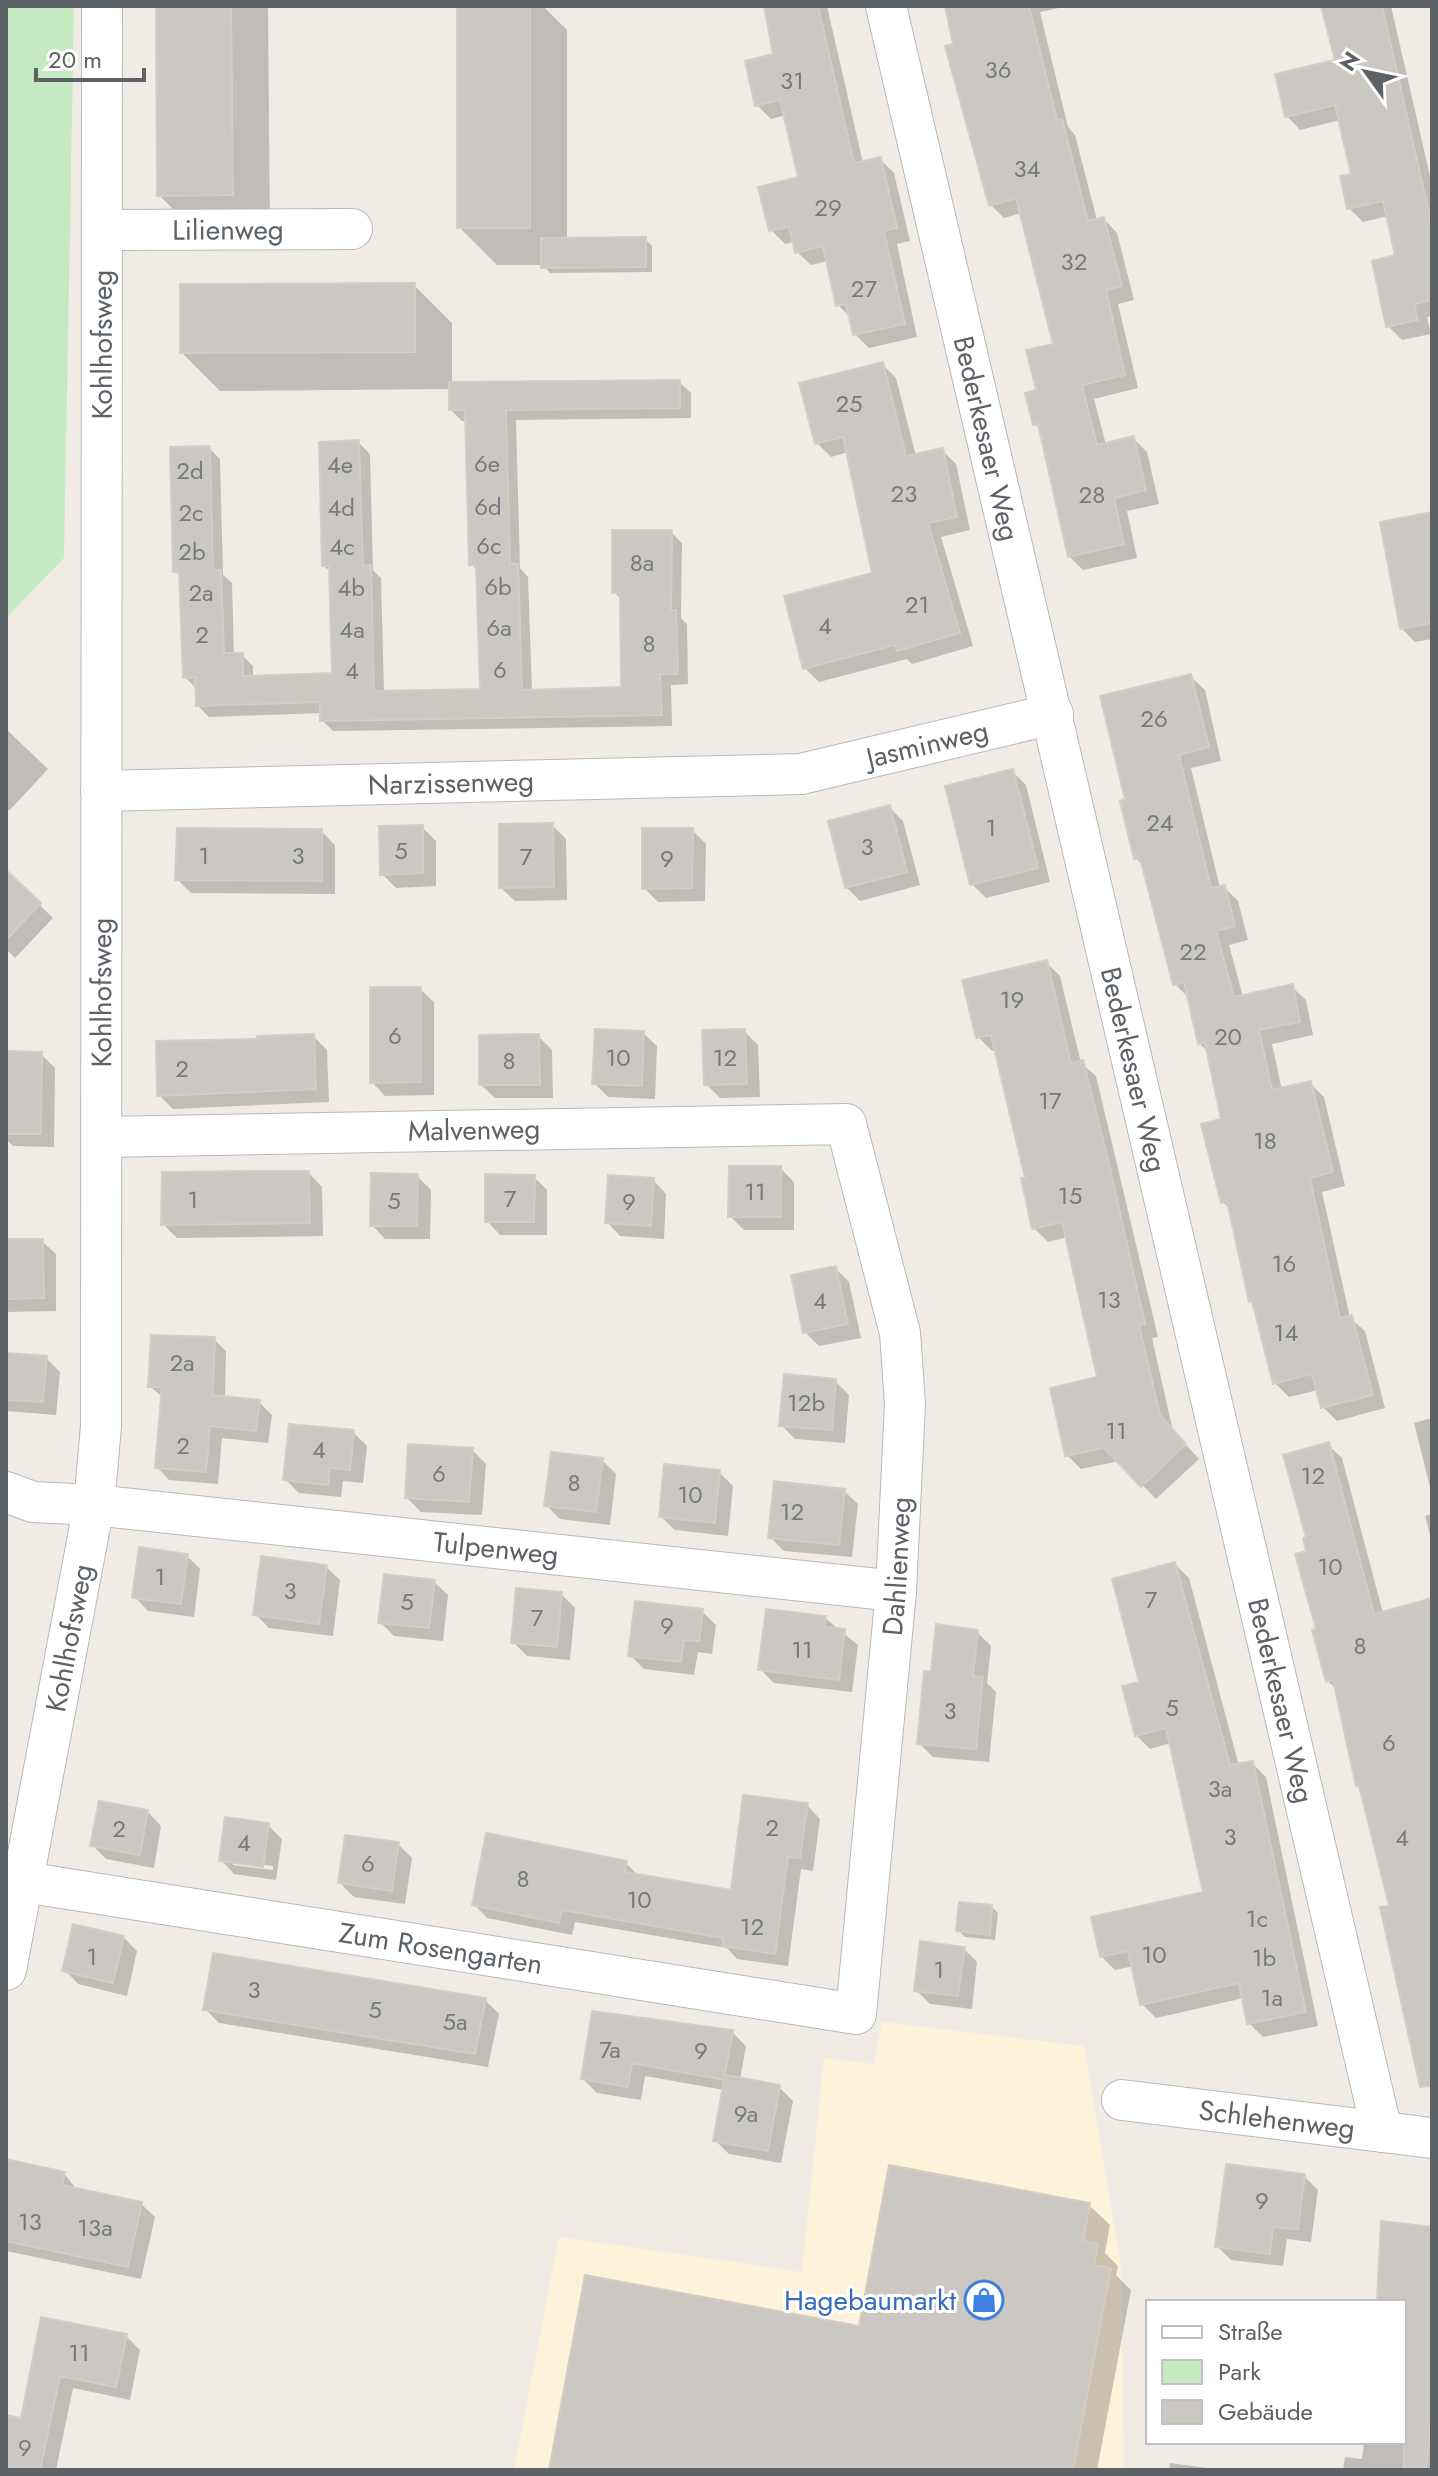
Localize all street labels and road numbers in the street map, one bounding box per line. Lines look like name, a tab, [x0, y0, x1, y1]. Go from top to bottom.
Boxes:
street label: Lilienweg	[172, 209, 284, 250]
street label: Kohlhofsweg	[81, 270, 122, 419]
street label: Bederkesaer Weg	[943, 332, 1031, 545]
street label: Jasminweg	[858, 710, 992, 779]
street label: Narzissenweg	[367, 760, 535, 805]
street label: Kohlhofsweg	[81, 918, 122, 1067]
street label: Bederkesaer Weg	[1090, 963, 1178, 1176]
street label: Malvenweg	[407, 1108, 541, 1152]
street label: Dahlienweg	[871, 1496, 921, 1638]
street label: Tulpenweg	[431, 1521, 561, 1575]
street label: Kohlhofsweg	[35, 1561, 103, 1715]
street label: Bederkesaer Weg	[1238, 1594, 1325, 1807]
street label: Zum Rosengarten	[336, 1912, 546, 1984]
street label: Schlehenweg	[1196, 2089, 1357, 2149]

